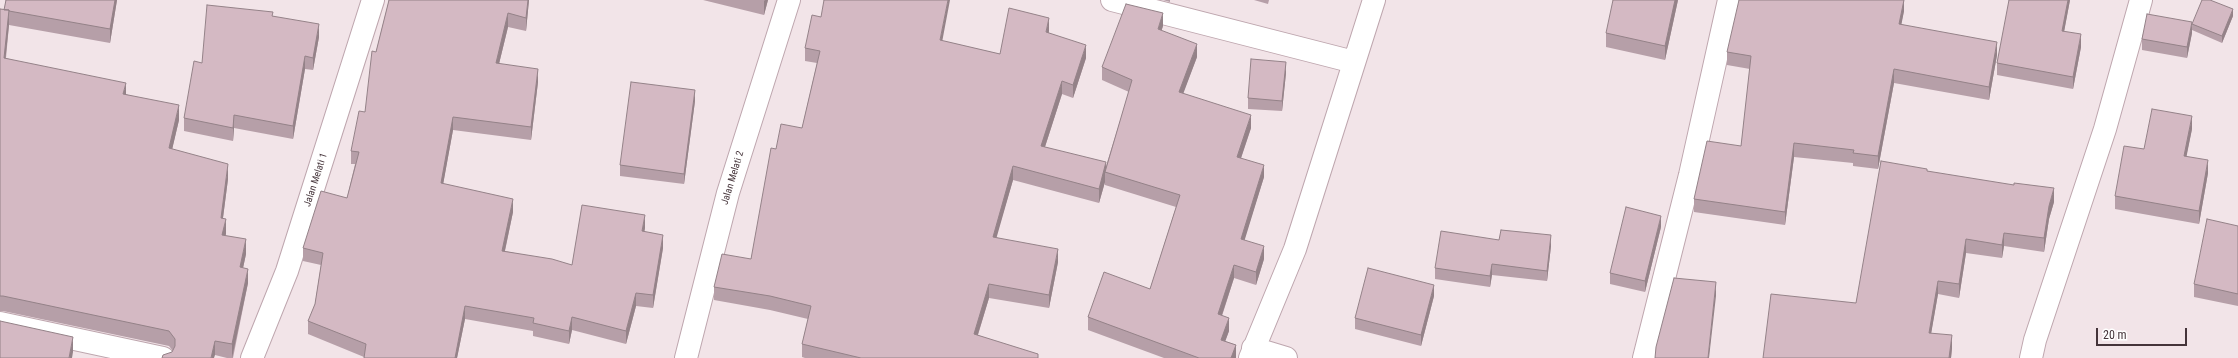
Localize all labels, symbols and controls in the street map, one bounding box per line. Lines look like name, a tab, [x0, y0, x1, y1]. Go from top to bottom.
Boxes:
street label: Jalan Melati 2	[719, 150, 747, 206]
street label: Jalan Melati 1	[302, 152, 330, 208]
scale bar	[2098, 320, 2189, 346]
text: 20 m	[2103, 328, 2127, 342]

